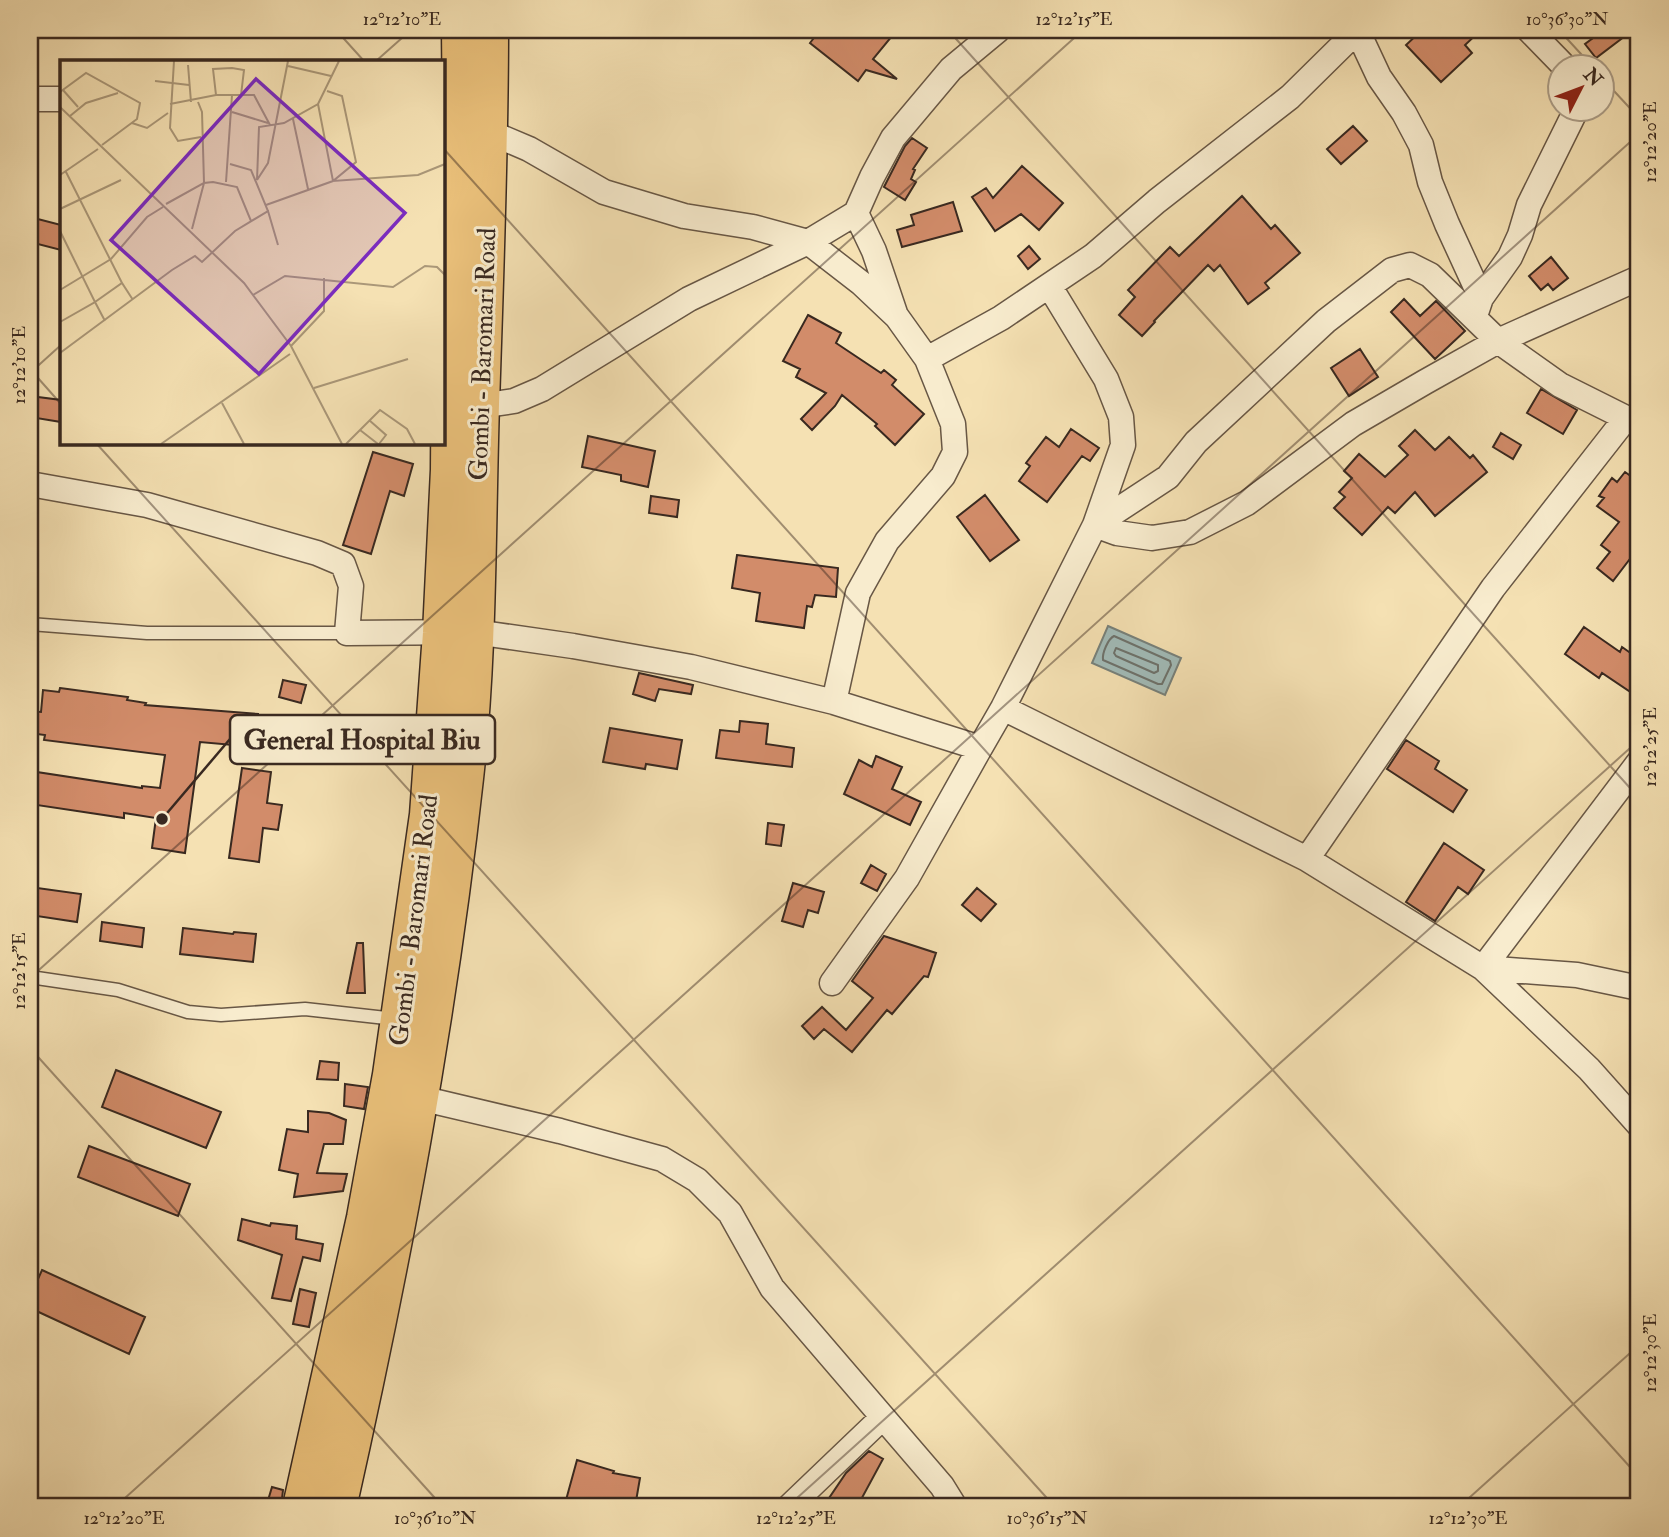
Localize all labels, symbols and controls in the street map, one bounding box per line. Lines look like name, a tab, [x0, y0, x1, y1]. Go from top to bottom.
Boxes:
text: 12°12'10"E	[363, 8, 441, 31]
text: 12°12'15"E	[1035, 8, 1113, 31]
text: 10°36'30"N	[1526, 8, 1608, 31]
north arrow	[1546, 52, 1616, 122]
inset map	[60, 60, 444, 444]
text: N	[1578, 62, 1608, 92]
text: 12°12'20"E	[1639, 101, 1662, 183]
street label: Gombi - Baromari Road	[463, 227, 503, 481]
text: 12°12'10"E	[8, 326, 31, 404]
text: 12°12'25"E	[1639, 707, 1662, 787]
callout: General Hospital Biu	[230, 715, 495, 764]
text: General Hospital Biu	[243, 723, 481, 758]
street label: Gombi - Baromari Road	[383, 792, 445, 1048]
text: 12°12'15"E	[8, 932, 31, 1010]
text: 12°12'30"E	[1639, 1313, 1662, 1393]
text: 12°12'20"E	[83, 1507, 165, 1530]
text: 10°36'10"N	[394, 1507, 476, 1530]
text: 12°12'25"E	[756, 1507, 836, 1530]
text: 10°36'15"N	[1007, 1507, 1087, 1530]
text: 12°12'30"E	[1428, 1507, 1508, 1530]

